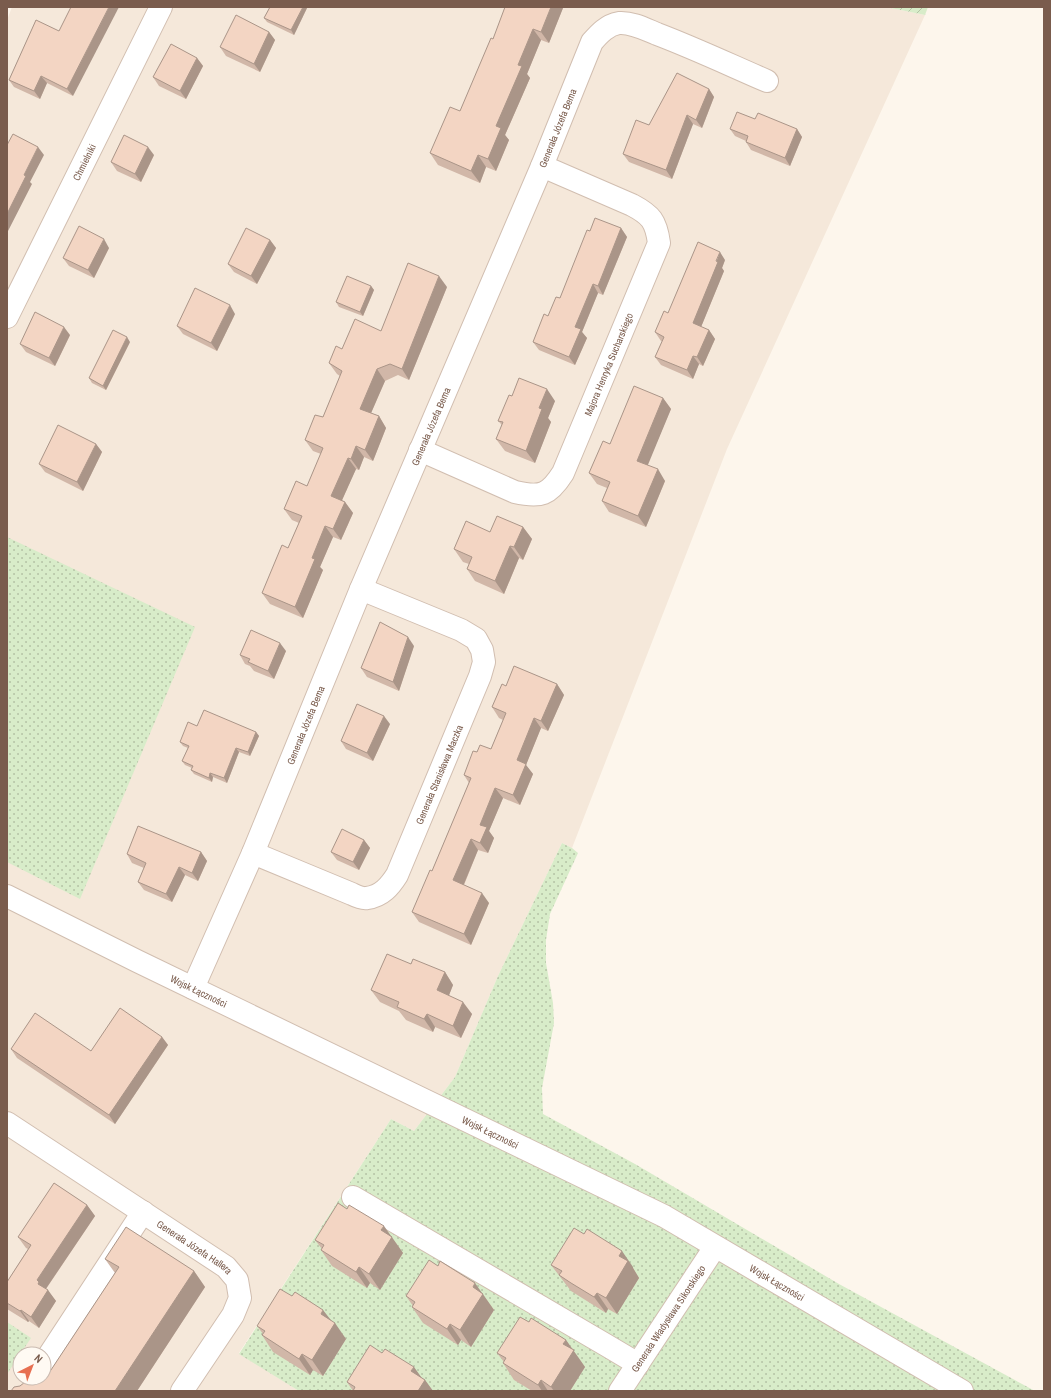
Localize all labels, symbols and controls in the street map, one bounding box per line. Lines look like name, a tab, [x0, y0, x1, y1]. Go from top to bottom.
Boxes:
street label: Generała Józefa Bema	[536, 86, 580, 170]
street label: Chmielniki	[70, 142, 99, 183]
street label: Majora Henryka Sucharskiego	[582, 311, 636, 418]
street label: Generała Józefa Bema	[409, 385, 454, 468]
street label: Generała Józefa Bema	[284, 683, 328, 767]
street label: Generała Stanisława Maczka	[413, 722, 466, 826]
street label: Wojsk Łączności	[168, 972, 229, 1011]
street label: Wojsk Łączności	[460, 1113, 521, 1152]
street label: Generała Józefa Hallera	[154, 1217, 235, 1277]
street label: Generała Władysława Sikorskiego	[628, 1262, 709, 1375]
street label: Wojsk Łączności	[747, 1262, 807, 1304]
north arrow	[12, 1346, 52, 1386]
text: N	[32, 1351, 46, 1366]

